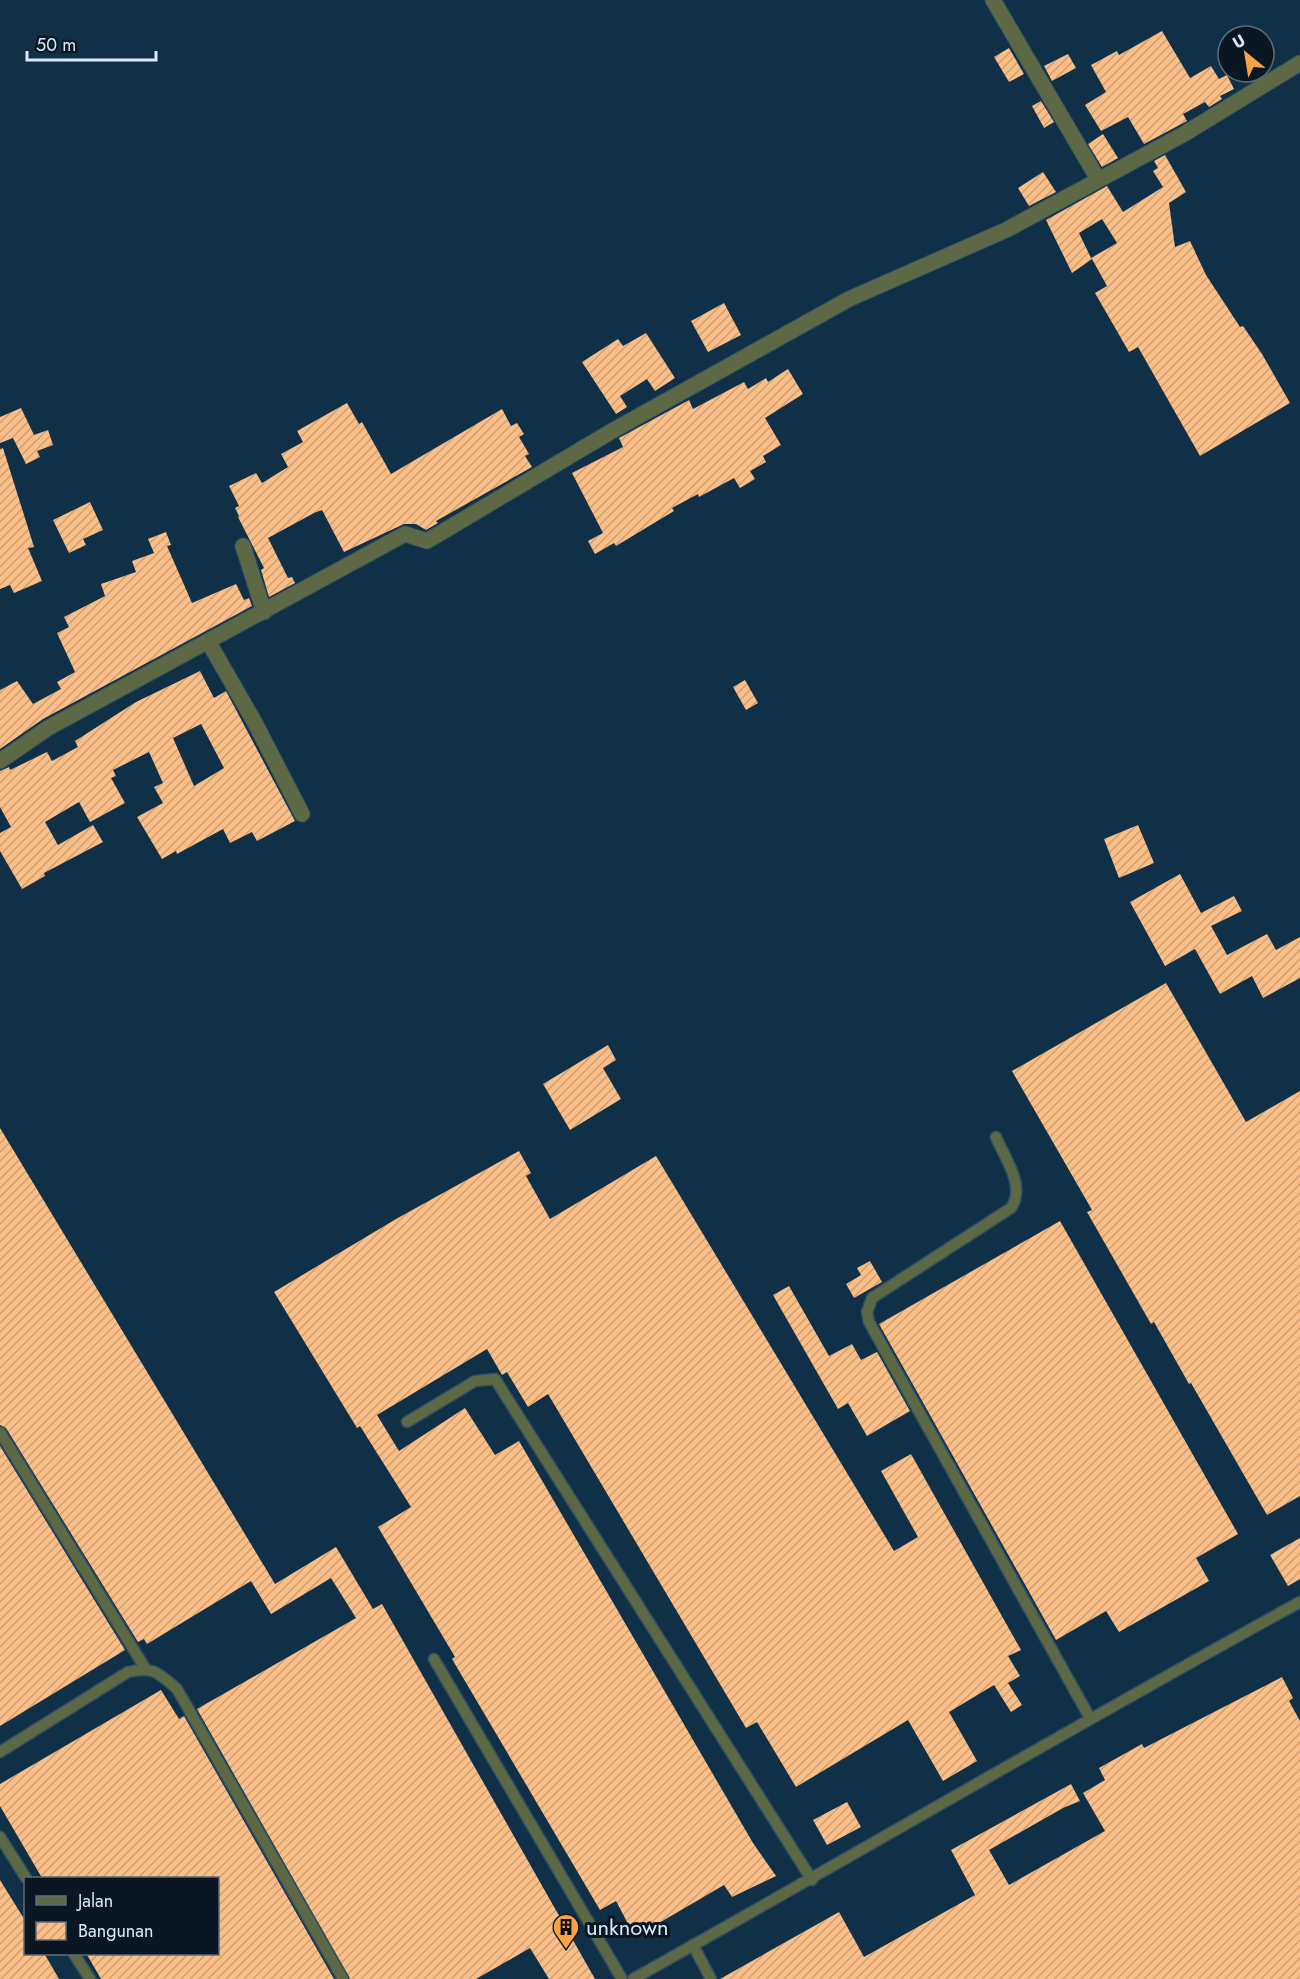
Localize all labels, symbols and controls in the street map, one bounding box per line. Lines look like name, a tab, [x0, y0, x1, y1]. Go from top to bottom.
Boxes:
scale bar	[27, 24, 156, 62]
north arrow	[1216, 24, 1276, 84]
text: U	[1228, 29, 1249, 54]
text: 50 m	[36, 32, 76, 58]
legend	[24, 1877, 219, 1955]
text: Jalan	[76, 1888, 113, 1914]
place label: unknown	[586, 1911, 669, 1943]
building icon: unknown	[551, 1912, 581, 1950]
text: Bangunan	[78, 1918, 153, 1944]

